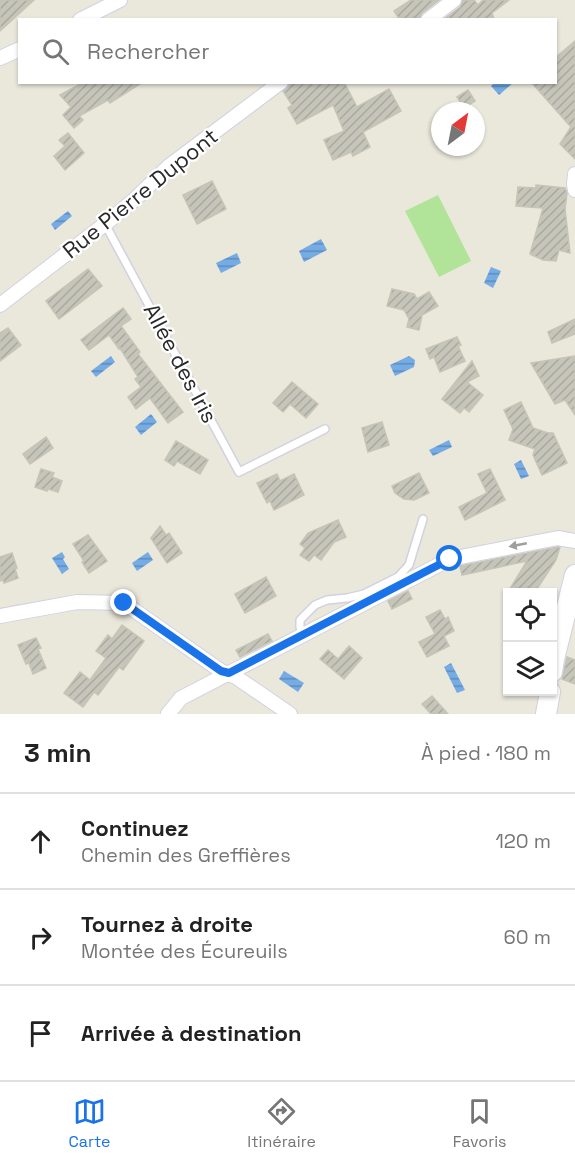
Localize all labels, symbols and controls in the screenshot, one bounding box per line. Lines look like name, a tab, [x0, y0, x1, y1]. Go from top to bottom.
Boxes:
search box	[18, 18, 557, 84]
icon: search	[39, 35, 72, 68]
text: Rechercher	[87, 37, 209, 65]
north arrow	[431, 102, 485, 156]
street label: Rue Pierre Dupont	[57, 122, 223, 264]
street label: Allée des Iris	[138, 298, 224, 428]
one-way arrow	[508, 541, 527, 550]
route start	[436, 545, 462, 571]
map controls	[503, 588, 557, 696]
button: locate	[503, 588, 557, 642]
route end	[110, 589, 136, 615]
button: layers	[503, 642, 557, 696]
text: 3 min	[24, 736, 92, 770]
text: À pied · 180 m	[421, 740, 551, 766]
text: Continuez	[81, 814, 189, 842]
icon: ahead	[24, 825, 57, 858]
text: 120 m	[495, 828, 551, 854]
text: Chemin des Greffières	[81, 842, 291, 868]
text: Tournez à droite	[81, 910, 253, 938]
icon: right	[24, 921, 57, 954]
text: 60 m	[504, 924, 551, 950]
text: Montée des Écureuils	[81, 938, 288, 964]
icon: arrive	[24, 1017, 57, 1050]
text: Arrivée à destination	[81, 1019, 302, 1047]
tab: Carte	[68, 1095, 110, 1152]
tab: Itinéraire	[247, 1095, 316, 1152]
tab: Favoris	[453, 1095, 507, 1152]

